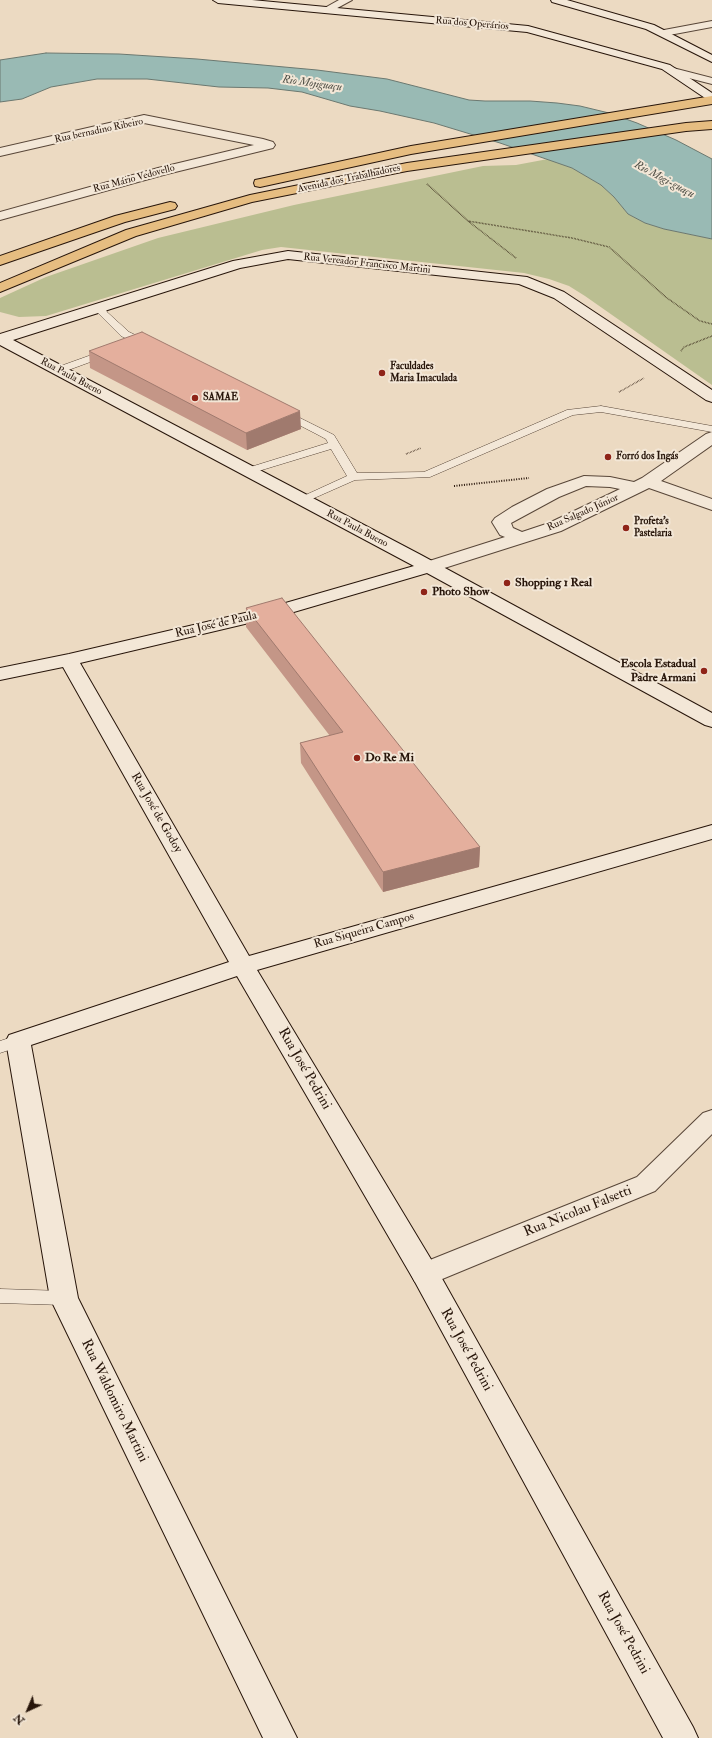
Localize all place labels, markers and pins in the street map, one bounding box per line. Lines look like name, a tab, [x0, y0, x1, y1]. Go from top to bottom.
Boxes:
place label: Faculdades Maria Imaculada	[390, 361, 457, 384]
marker: Faculdades Maria Imaculada	[377, 368, 387, 378]
place label: SAMAE	[203, 392, 238, 404]
marker: SAMAE	[190, 393, 200, 403]
place label: Forró dos Ingás	[616, 451, 678, 463]
marker: Forró dos Ingás	[603, 452, 613, 462]
place label: Profeta's Pastelaria	[634, 516, 672, 540]
marker: Profeta's Pastelaria	[621, 523, 631, 533]
place label: Shopping 1 Real	[515, 576, 592, 590]
marker: Shopping 1 Real	[502, 578, 512, 588]
place label: Photo Show	[432, 585, 489, 599]
marker: Photo Show	[419, 587, 429, 597]
place label: Escola Estadual Padre Armani	[620, 657, 696, 685]
marker: Escola Estadual Padre Armani	[699, 666, 709, 676]
place label: Do Re Mi	[365, 751, 414, 765]
marker: Do Re Mi	[352, 753, 362, 763]

